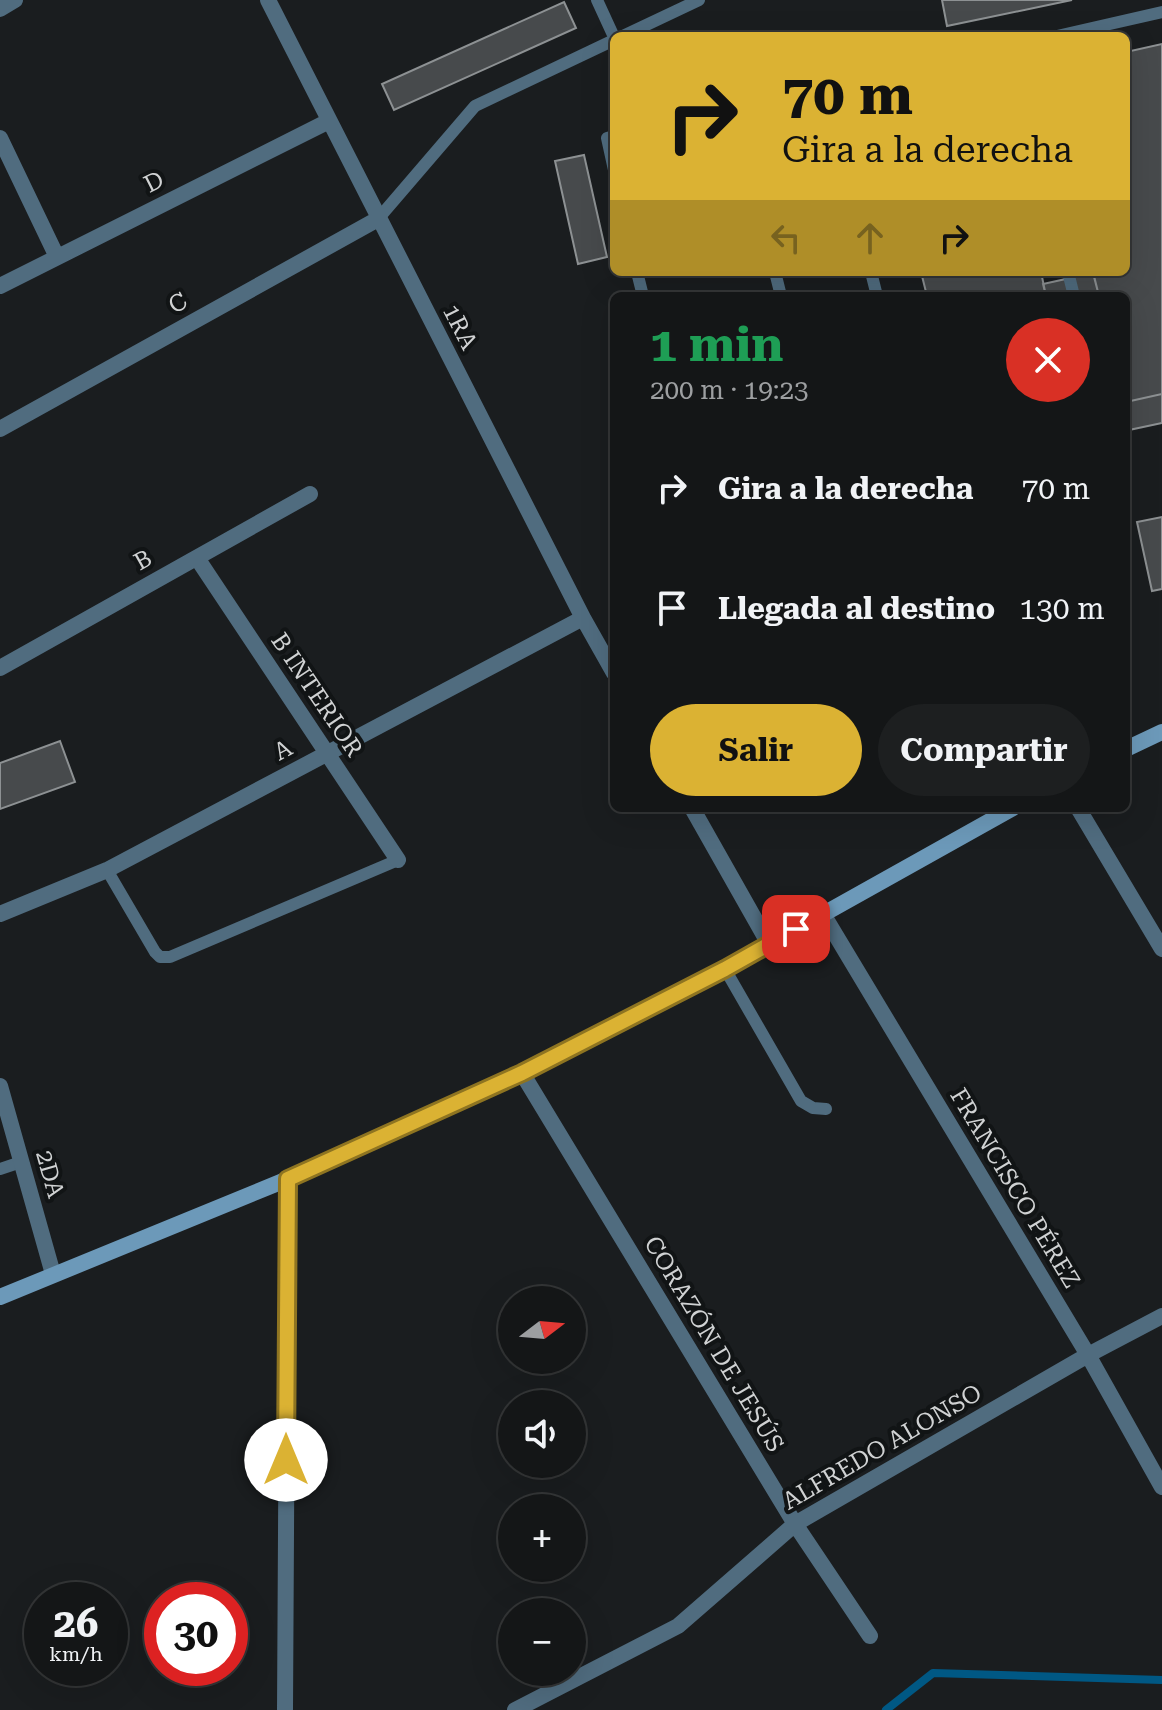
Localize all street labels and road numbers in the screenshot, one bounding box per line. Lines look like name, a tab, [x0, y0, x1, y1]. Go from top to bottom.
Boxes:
street label: D	[139, 165, 169, 199]
street label: C	[164, 287, 192, 319]
street label: 1RA	[437, 300, 483, 355]
street label: B	[129, 544, 157, 576]
street label: B INTERIOR	[265, 628, 369, 762]
street label: A	[269, 734, 297, 766]
street label: FRANCISCO PÉREZ	[944, 1083, 1087, 1293]
street label: 2DA	[30, 1147, 70, 1201]
street label: CORAZÓN DE JESÚS	[638, 1231, 790, 1457]
street label: ALFREDO ALONSO	[777, 1379, 987, 1515]

